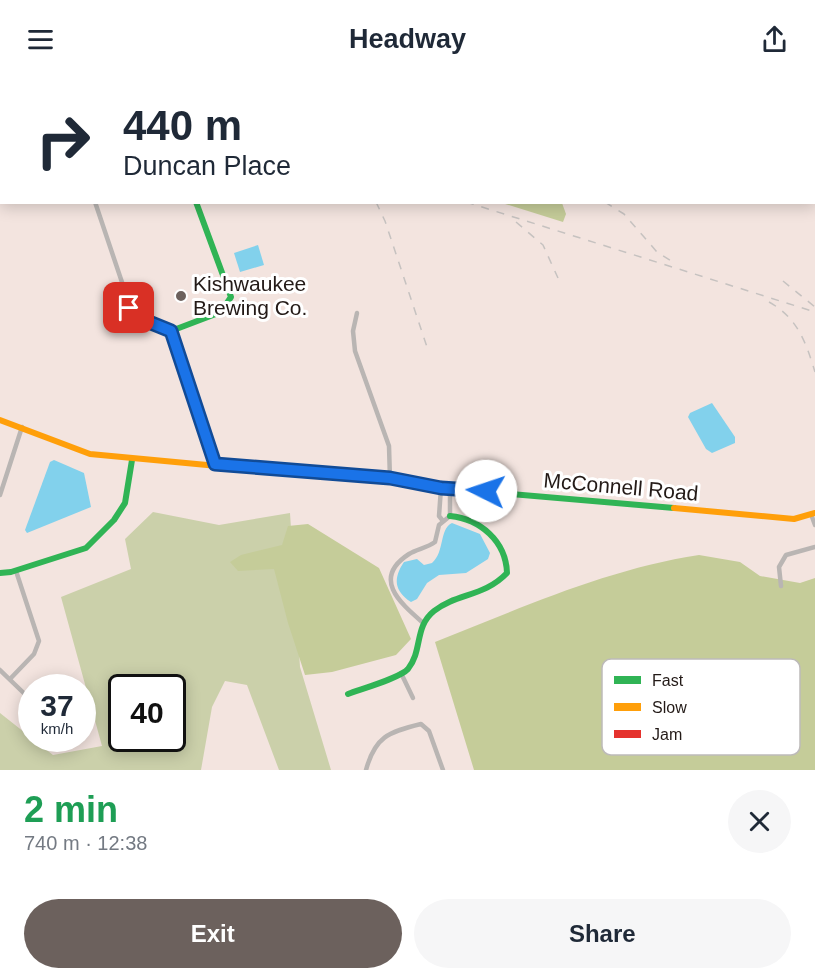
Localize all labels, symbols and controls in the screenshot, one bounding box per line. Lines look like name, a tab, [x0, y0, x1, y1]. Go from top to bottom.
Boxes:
icon: menu	[24, 23, 57, 56]
icon: share	[758, 23, 791, 56]
text: Headway	[349, 24, 466, 54]
icon: right	[24, 102, 102, 180]
text: 440 m	[123, 102, 242, 149]
text: Duncan Place	[123, 151, 291, 181]
place label: Kishwaukee Brewing Co.	[193, 272, 307, 319]
pin	[103, 282, 154, 333]
marker: Kishwaukee Brewing Co.	[174, 289, 188, 303]
icon: arrive	[112, 291, 145, 324]
position arrow	[454, 459, 518, 523]
street label: McConnell Road	[543, 468, 699, 505]
legend	[602, 659, 800, 755]
text: Fast	[652, 672, 684, 689]
speed limit sign: 40	[108, 674, 186, 752]
text: 37	[40, 689, 74, 722]
text: Slow	[652, 699, 687, 716]
text: km/h	[41, 720, 73, 737]
text: Jam	[652, 726, 682, 743]
text: 2 min	[24, 789, 118, 830]
button: close	[728, 790, 791, 853]
text: 740 m · 12:38	[24, 832, 147, 854]
button: Exit	[24, 899, 402, 968]
button: Share	[414, 899, 791, 968]

